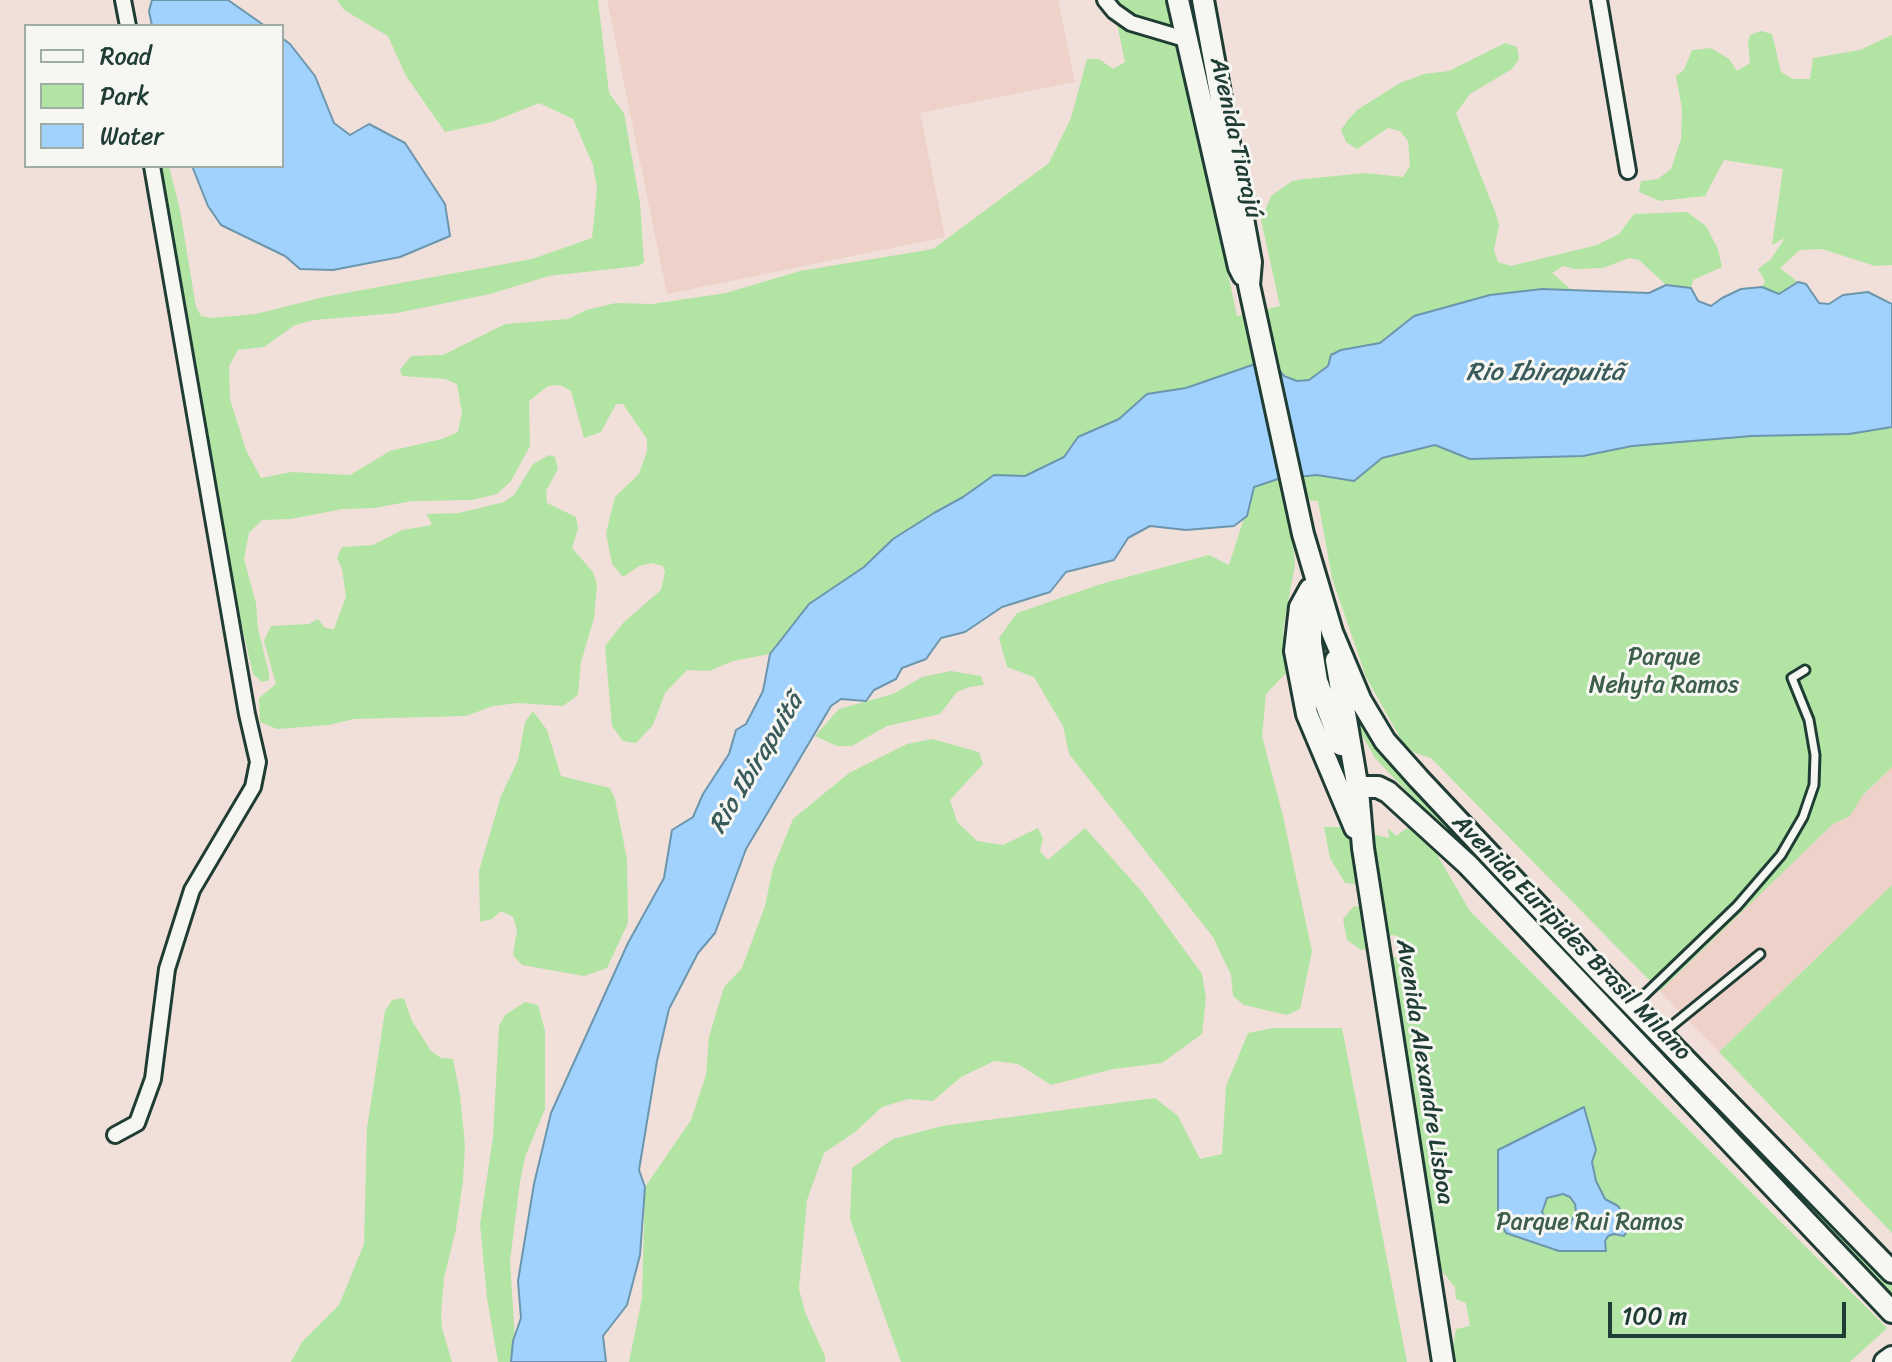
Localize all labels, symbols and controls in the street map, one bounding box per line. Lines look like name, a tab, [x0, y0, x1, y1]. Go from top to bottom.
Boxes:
legend	[24, 24, 284, 168]
text: Road	[100, 35, 151, 77]
street label: Avenida Tiarajú	[1202, 55, 1268, 221]
text: Park	[100, 75, 149, 117]
text: Water	[100, 115, 163, 157]
water label: Rio Ibirapuitã	[1466, 357, 1624, 389]
park label: Parque Nehyta Ramos	[1589, 644, 1739, 700]
water label: Rio Ibirapuitã	[703, 688, 811, 840]
street label: Avenida Euripides Brasil Milano	[1445, 809, 1697, 1067]
street label: Avenida Alexandre Lisboa	[1389, 937, 1459, 1207]
park label: Parque Rui Ramos	[1496, 1209, 1684, 1237]
scale bar	[1612, 1286, 1850, 1336]
text: 100 m	[1622, 1295, 1687, 1337]

